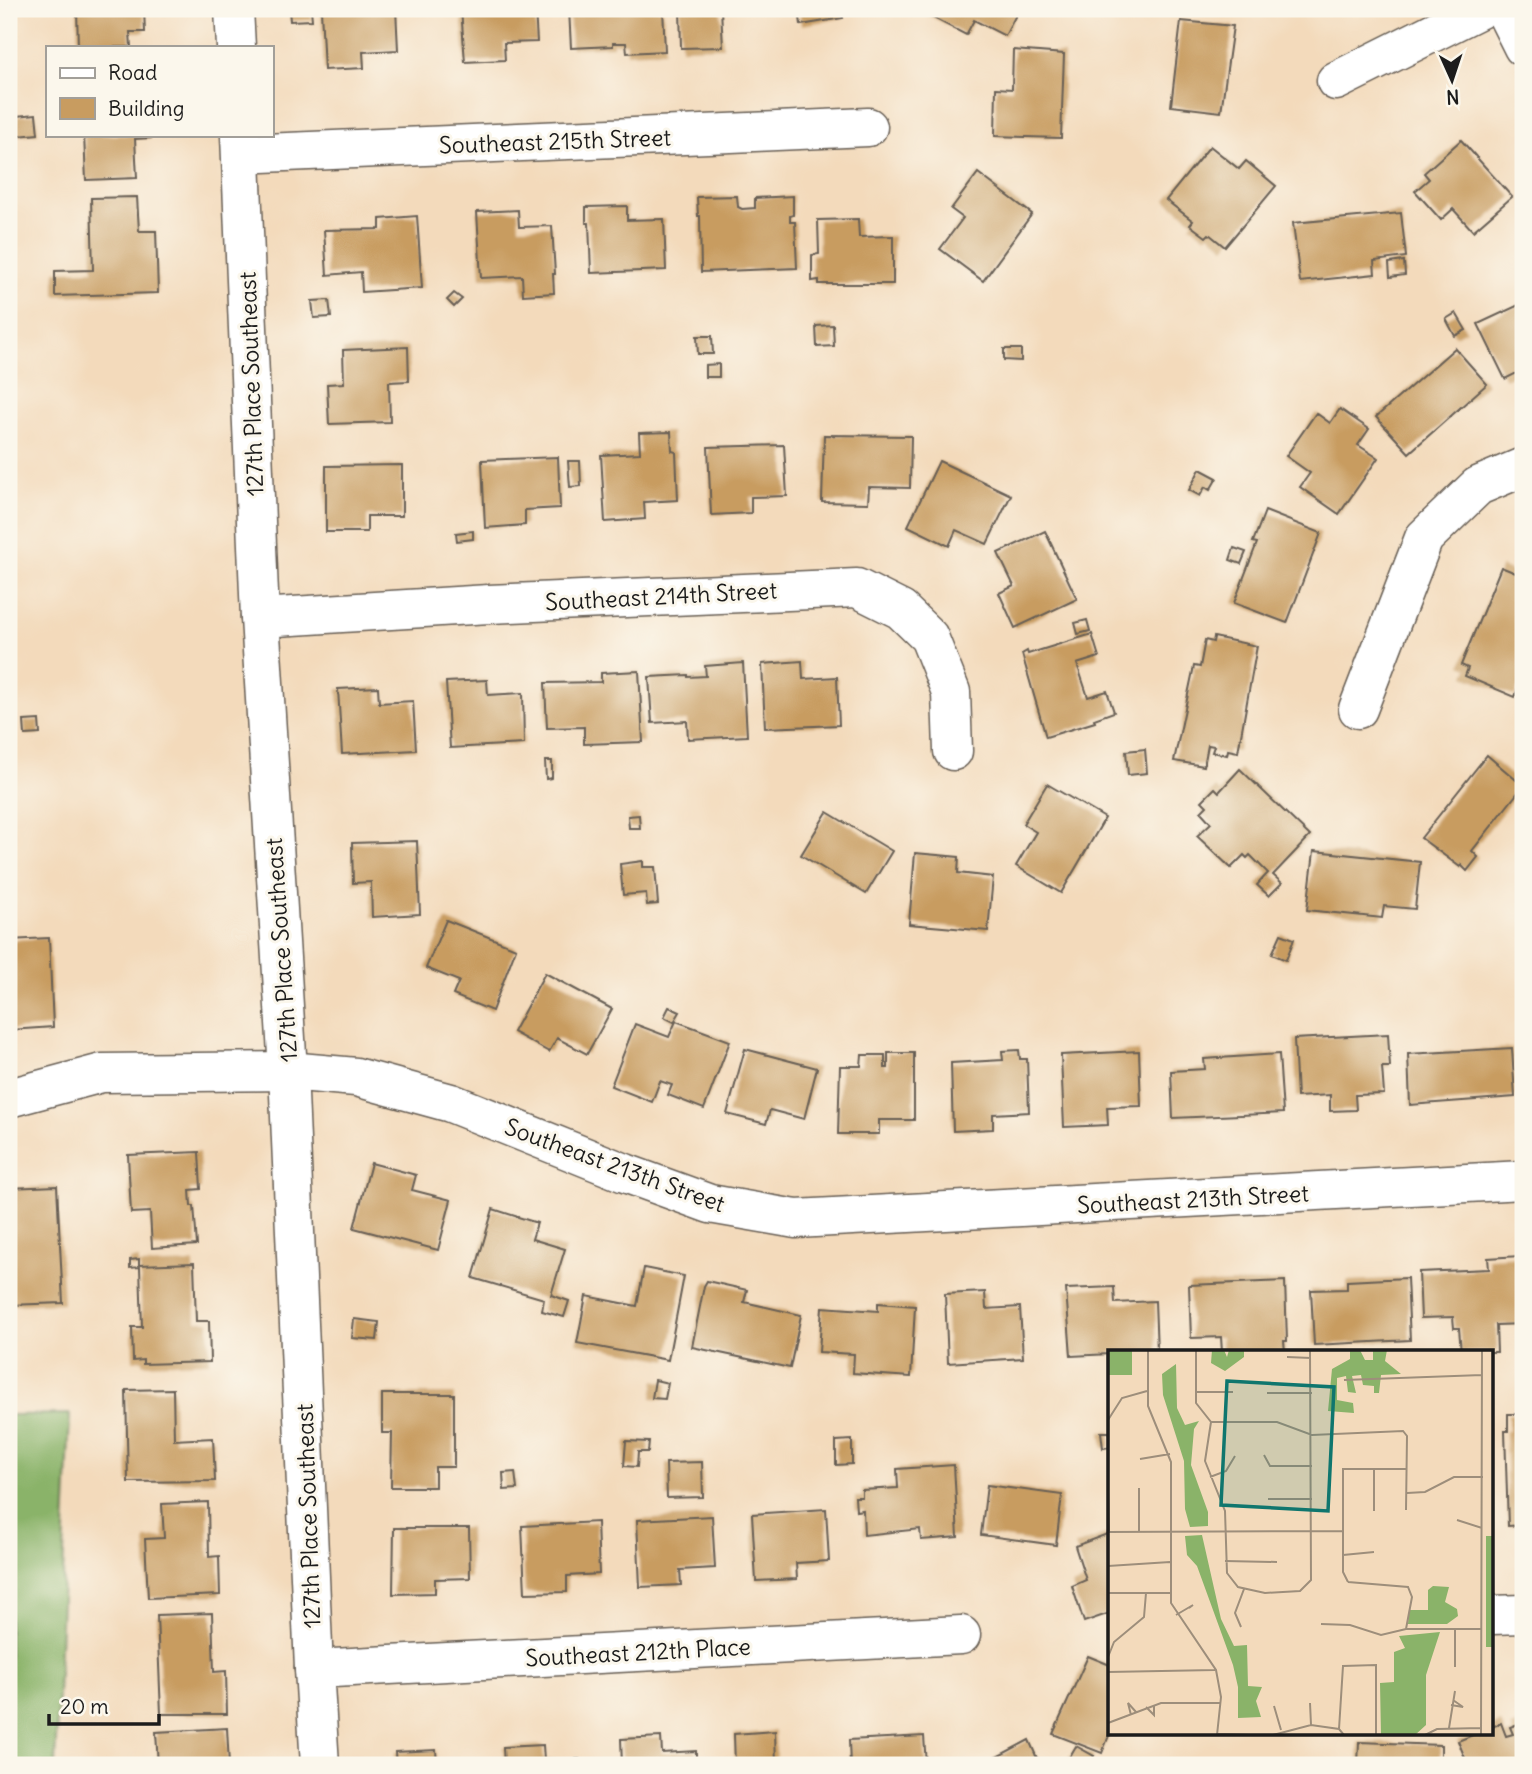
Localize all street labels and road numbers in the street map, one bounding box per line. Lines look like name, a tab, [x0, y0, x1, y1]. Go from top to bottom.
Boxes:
street label: Southeast 215th Street	[438, 122, 672, 160]
street label: 127th Place Southeast	[233, 271, 269, 497]
street label: Southeast 214th Street	[544, 575, 778, 617]
street label: 127th Place Southeast	[259, 837, 303, 1063]
street label: Southeast 213th Street	[501, 1112, 729, 1218]
street label: Southeast 213th Street	[1076, 1178, 1310, 1220]
street label: 127th Place Southeast	[290, 1403, 326, 1629]
street label: Southeast 212th Place	[524, 1632, 752, 1672]

